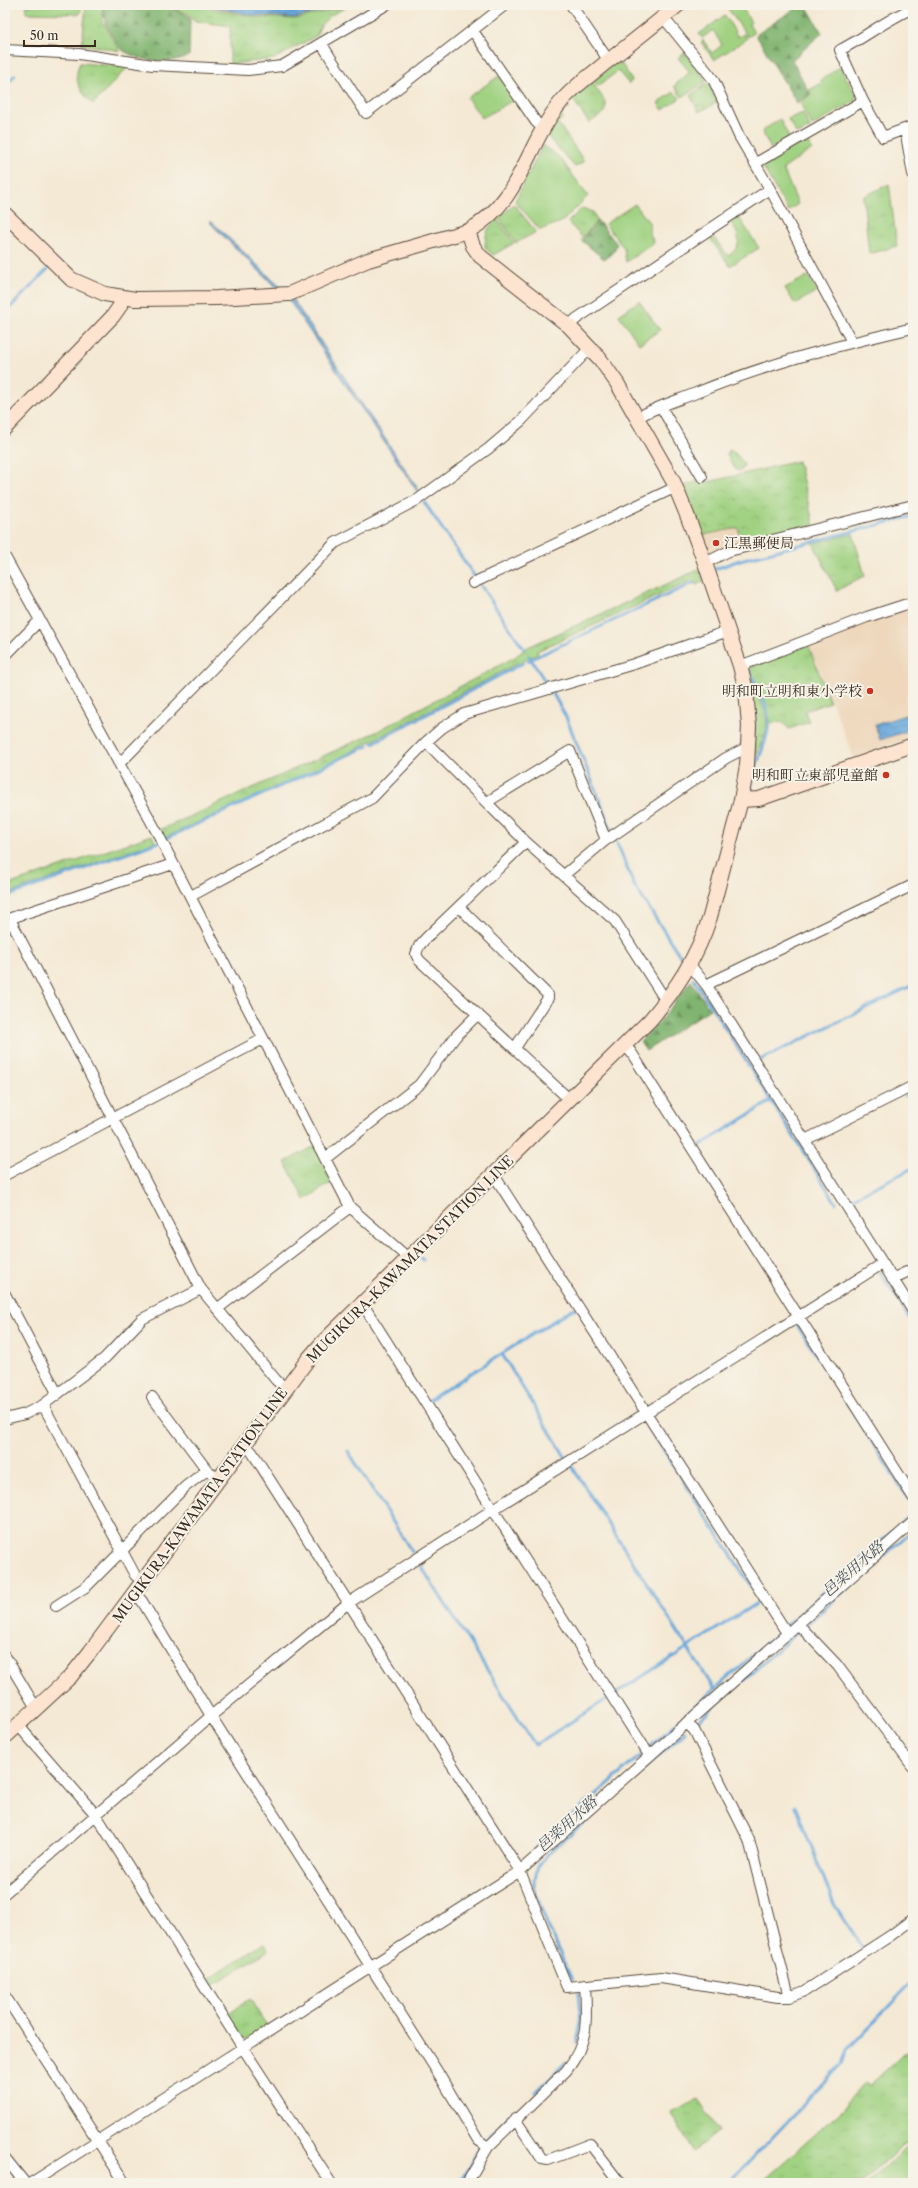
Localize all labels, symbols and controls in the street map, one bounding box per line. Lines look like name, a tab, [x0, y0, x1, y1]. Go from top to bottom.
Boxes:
scale bar	[24, 22, 95, 48]
text: 50 m	[30, 28, 59, 43]
place label: 江黒郵便局	[724, 534, 794, 552]
marker: 江黒郵便局	[711, 538, 721, 548]
place label: 明和町立明和東小学校	[722, 682, 862, 700]
marker: 明和町立明和東小学校	[865, 686, 875, 696]
place label: 明和町立東部児童館	[752, 766, 878, 784]
marker: 明和町立東部児童館	[881, 770, 891, 780]
street label: MUGIKURA-KAWAMATA STATION LINE	[302, 1151, 518, 1367]
street label: MUGIKURA-KAWAMATA STATION LINE	[109, 1384, 291, 1626]
water label: 邑楽用水路	[818, 1536, 888, 1600]
water label: 邑楽用水路	[532, 1791, 602, 1856]

